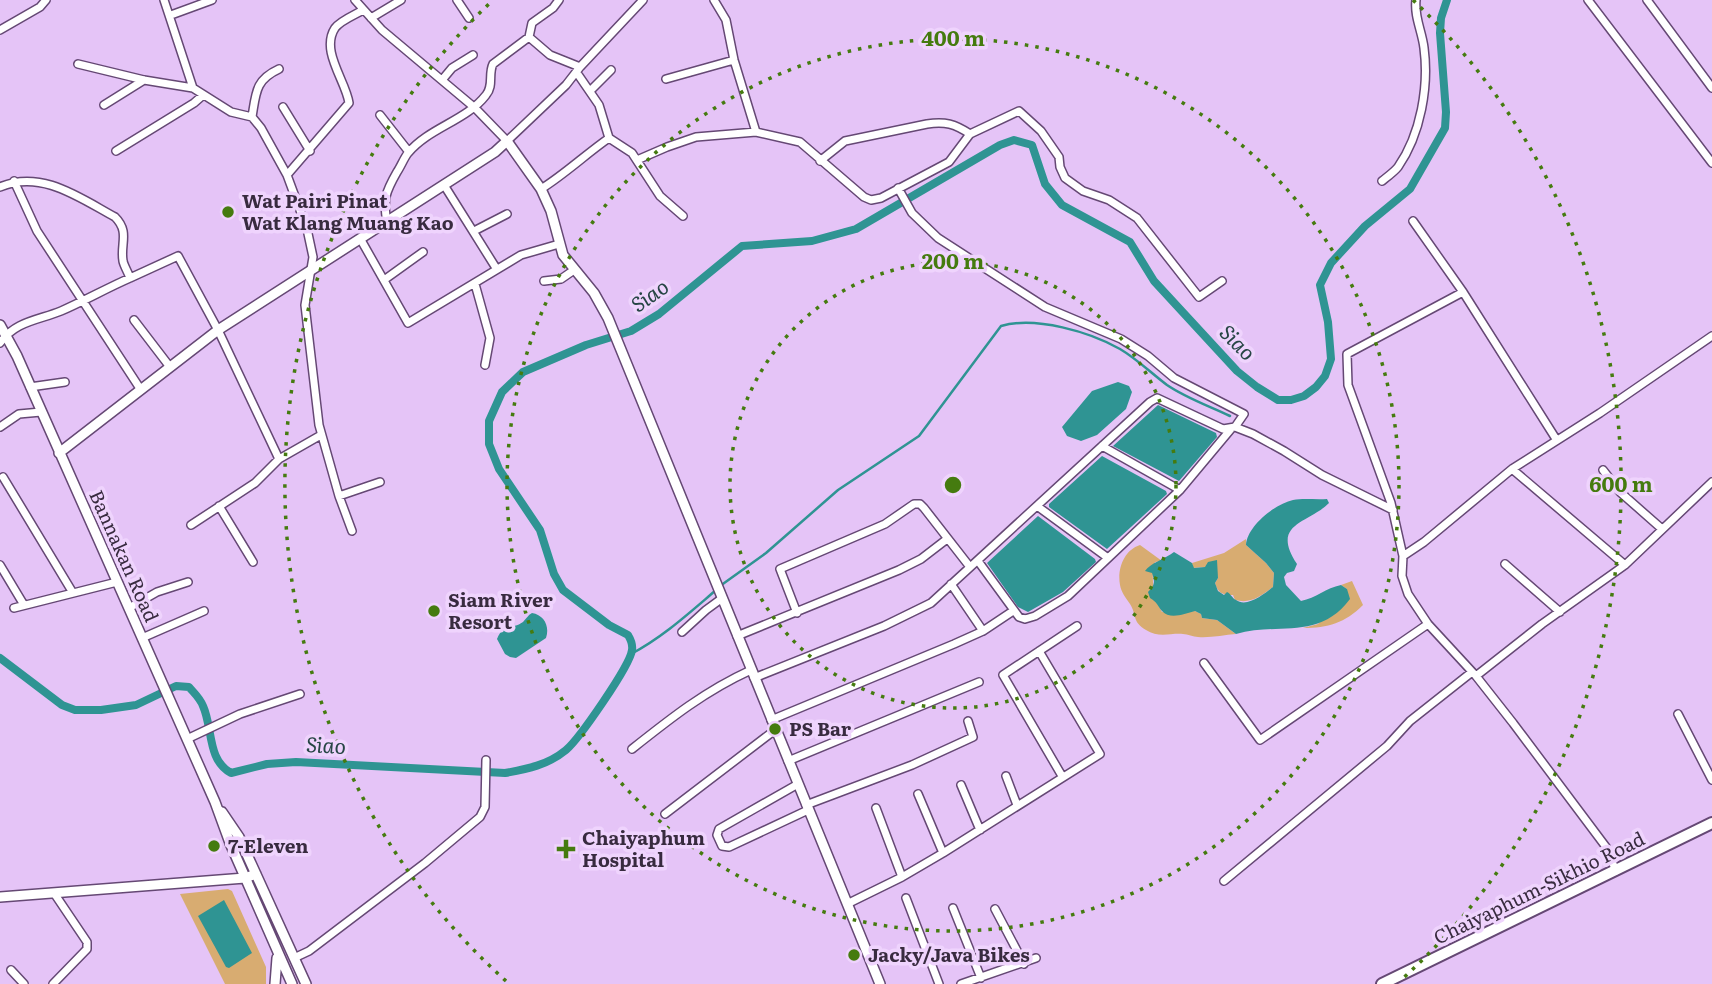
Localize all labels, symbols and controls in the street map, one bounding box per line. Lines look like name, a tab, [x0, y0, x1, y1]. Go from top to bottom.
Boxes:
text: 400 m	[921, 21, 985, 52]
place label: Wat Pairi Pinat Wat Klang Muang Kao	[242, 186, 454, 236]
marker: Wat Pairi Pinat Wat Klang Muang Kao	[220, 204, 236, 220]
text: 200 m	[922, 244, 984, 275]
water label: Siao	[623, 270, 674, 318]
water label: Siao	[1214, 316, 1264, 366]
text: 600 m	[1589, 467, 1653, 498]
centre of rings	[941, 473, 965, 497]
street label: Bannakan Road	[83, 485, 167, 626]
place label: Siam River Resort	[448, 585, 554, 635]
marker: Siam River Resort	[426, 603, 442, 619]
place label: PS Bar	[789, 714, 852, 742]
marker: PS Bar	[767, 721, 783, 737]
water label: Siao	[305, 727, 347, 760]
place label: Chaiyaphum Hospital	[582, 823, 705, 873]
street label: Chaiyaphum-Sikhio Road	[1428, 824, 1649, 950]
place label: 7-Eleven	[228, 831, 309, 859]
marker: 7-Eleven	[206, 838, 222, 854]
marker: Chaiyaphum Hospital	[556, 839, 576, 859]
place label: Jacky/Java Bikes	[868, 940, 1030, 968]
marker: Jacky/Java Bikes	[846, 947, 862, 963]

